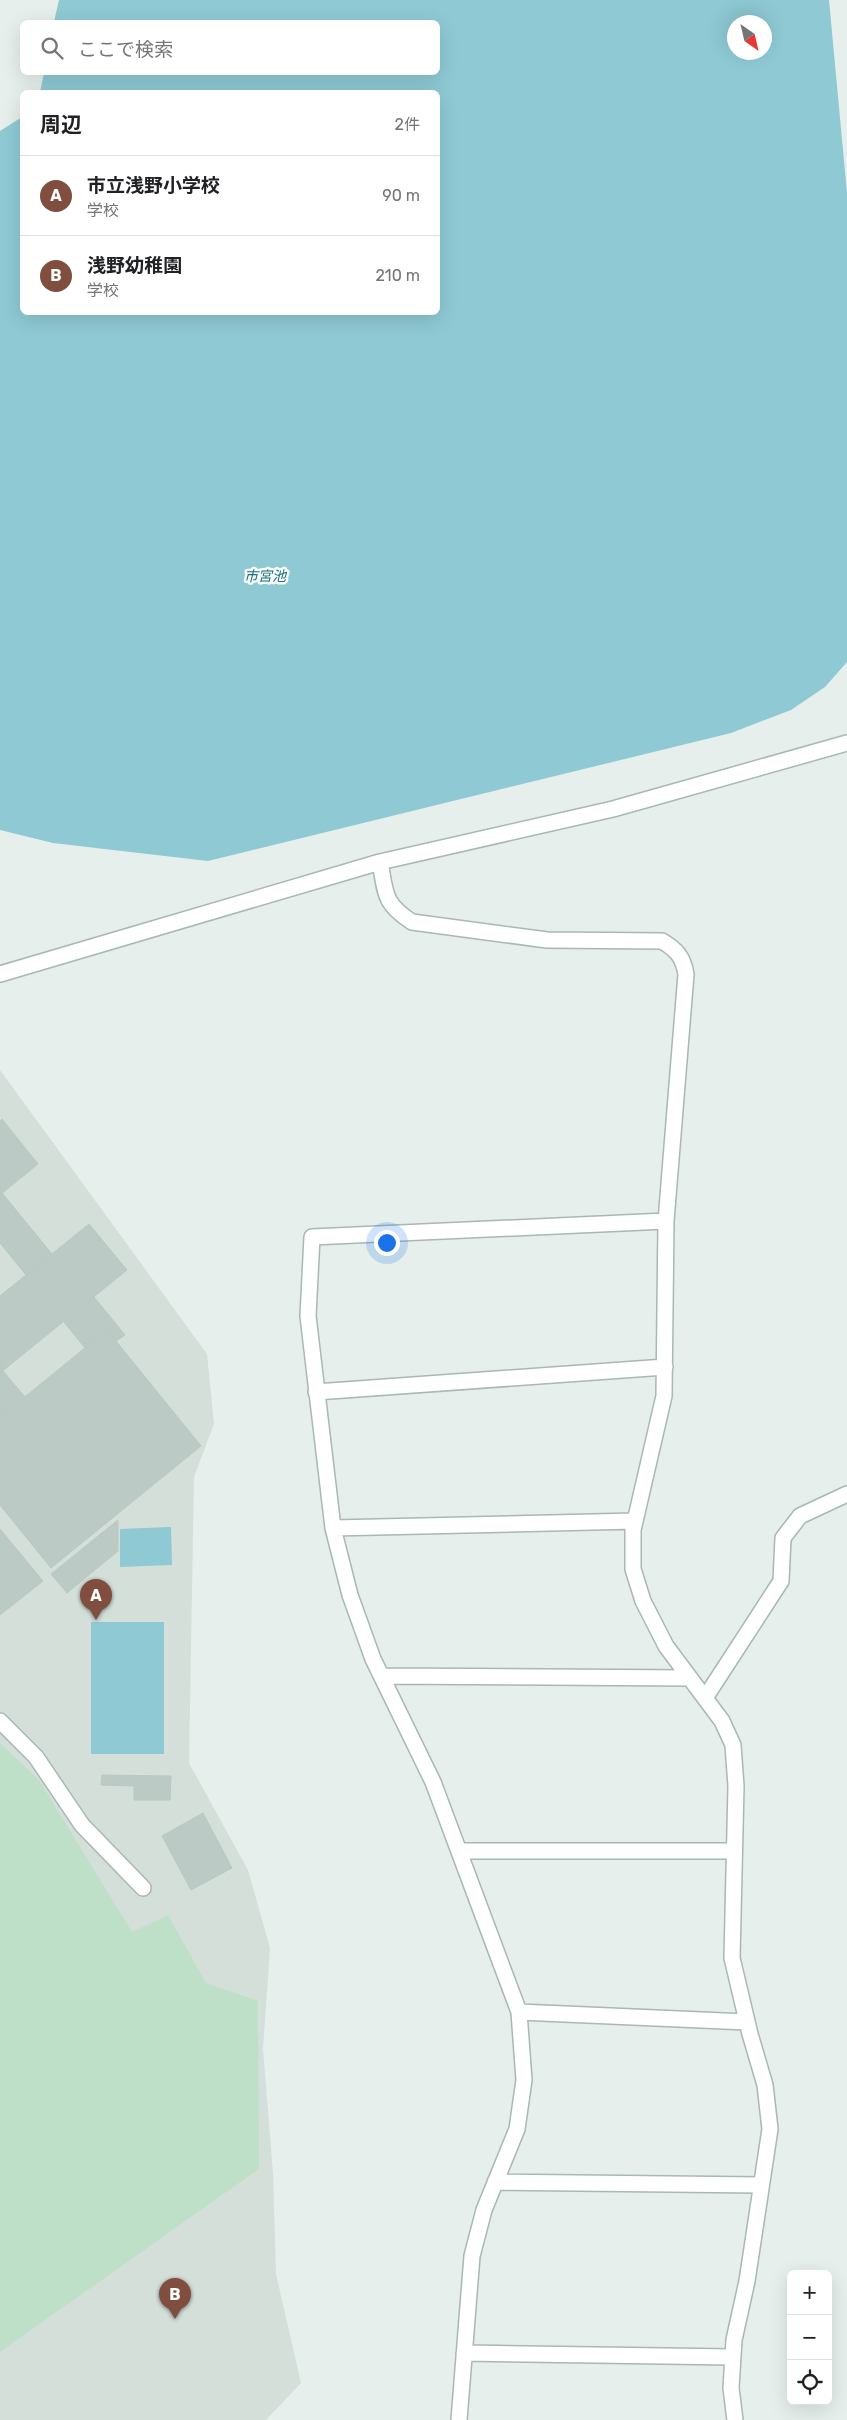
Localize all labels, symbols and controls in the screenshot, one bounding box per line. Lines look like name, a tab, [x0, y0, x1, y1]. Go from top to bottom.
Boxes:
north arrow	[727, 15, 772, 60]
search box	[20, 20, 440, 75]
icon: search	[38, 34, 66, 62]
text: ここで検索	[78, 38, 173, 61]
text: 周辺	[40, 112, 82, 137]
text: 2件	[395, 115, 420, 134]
text: 市立浅野小学校	[87, 174, 220, 197]
text: A	[50, 186, 62, 205]
text: 90 m	[382, 186, 420, 205]
text: 学校	[87, 201, 119, 220]
text: 浅野幼稚園	[87, 254, 182, 277]
text: B	[50, 266, 62, 285]
text: 210 m	[375, 266, 420, 285]
text: 学校	[87, 281, 119, 300]
water label: 市宮池	[244, 568, 288, 585]
your location	[374, 1230, 400, 1256]
pin: A	[80, 1579, 112, 1620]
map controls	[787, 2270, 832, 2405]
button: +	[787, 2270, 832, 2315]
pin: B	[159, 2278, 191, 2319]
button: −	[787, 2315, 832, 2360]
button: locate	[787, 2360, 832, 2405]

